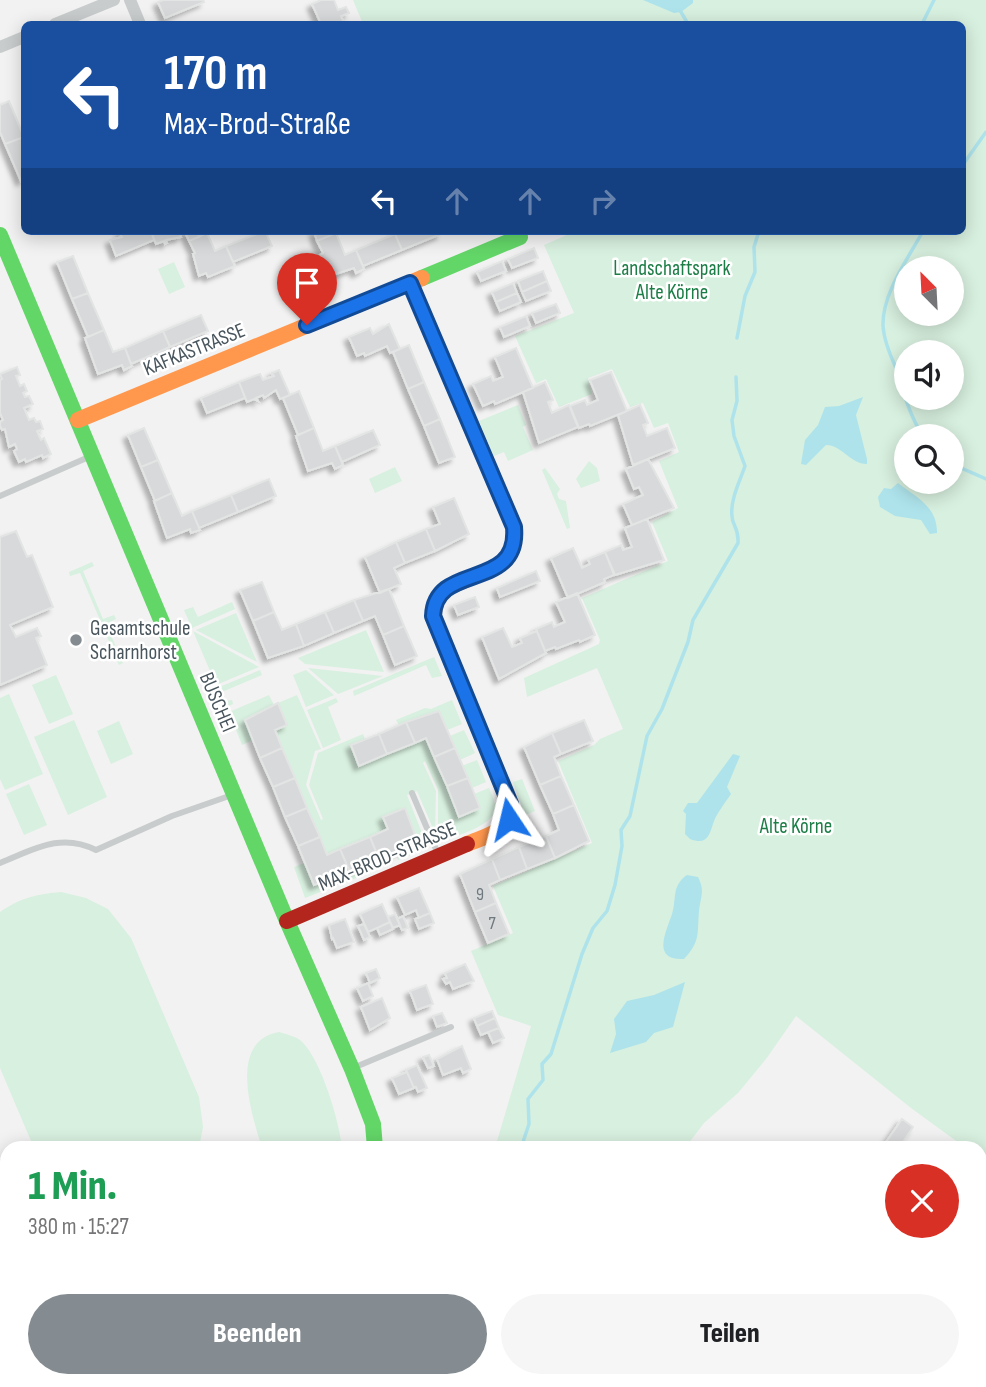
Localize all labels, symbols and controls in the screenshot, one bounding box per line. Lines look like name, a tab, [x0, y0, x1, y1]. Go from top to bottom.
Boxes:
text: 170 m	[164, 45, 268, 104]
icon: left	[49, 49, 140, 140]
text: Max-Brod-Straße	[164, 105, 351, 144]
icon: left	[365, 182, 403, 220]
icon: ahead	[438, 182, 476, 220]
icon: ahead	[511, 182, 549, 220]
icon: right	[584, 182, 622, 220]
pin	[277, 253, 337, 325]
park label: Landschaftspark Alte Körne	[613, 256, 731, 305]
north arrow	[894, 256, 964, 326]
map controls	[894, 256, 964, 494]
icon: arrive	[288, 264, 326, 302]
street label: KAFKASTRASSE	[140, 318, 249, 381]
button: sound	[894, 340, 964, 410]
button: search	[894, 424, 964, 494]
place label: Gesamtschule Scharnhorst	[90, 616, 190, 665]
marker: Gesamtschule Scharnhorst	[68, 632, 84, 648]
street label: BUSCHEI	[194, 669, 241, 736]
position arrow	[472, 782, 546, 856]
park label: Alte Körne	[759, 814, 832, 839]
street label: MAX-BROD-STRASSE	[315, 816, 460, 897]
house number: 9	[476, 884, 484, 905]
house number: 7	[488, 913, 496, 934]
text: 1 Min.	[28, 1161, 117, 1212]
button: close	[885, 1164, 959, 1238]
text: 380 m · 15:27	[28, 1213, 129, 1241]
button: Beenden	[28, 1294, 487, 1374]
button: Teilen	[501, 1294, 959, 1374]

